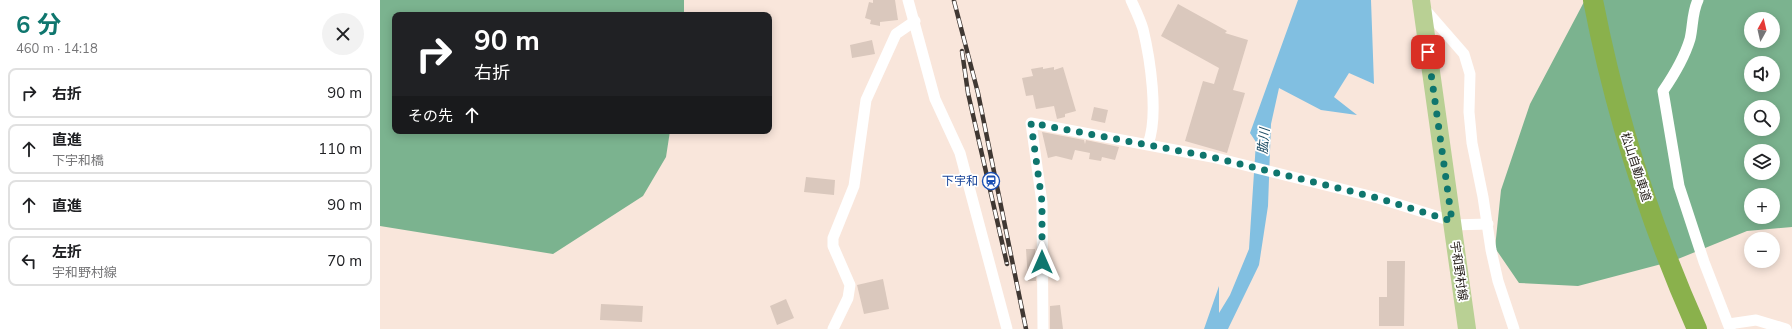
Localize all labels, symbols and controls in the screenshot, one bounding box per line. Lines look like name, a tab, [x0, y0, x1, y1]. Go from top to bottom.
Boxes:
text: 6 分	[16, 9, 61, 41]
north arrow	[1744, 12, 1780, 48]
map controls	[1744, 12, 1780, 268]
button: close	[322, 13, 364, 55]
text: 90 m	[474, 22, 540, 60]
icon: right	[408, 28, 460, 80]
pin	[1411, 35, 1445, 69]
text: 460 m · 14:18	[16, 40, 98, 58]
icon: arrive	[1417, 41, 1439, 63]
button: sound	[1744, 56, 1780, 92]
text: 右折	[474, 61, 510, 85]
icon: right	[18, 82, 40, 104]
text: 90 m	[327, 83, 362, 103]
text: 右折	[52, 84, 82, 104]
button: search	[1744, 100, 1780, 136]
icon: ahead	[461, 104, 483, 126]
text: その先	[408, 106, 453, 126]
water label: 肱川	[1254, 125, 1274, 155]
text: 直進	[52, 130, 82, 150]
street label: 松山自動車道	[1617, 130, 1655, 204]
icon: ahead	[18, 138, 40, 160]
text: 110 m	[318, 139, 362, 159]
button: layers	[1744, 144, 1780, 180]
text: 下宇和橋	[52, 152, 104, 170]
station icon: 下宇和	[981, 171, 1001, 191]
place label: 下宇和	[942, 173, 978, 189]
button: +	[1744, 188, 1780, 224]
icon: ahead	[18, 194, 40, 216]
text: 90 m	[327, 195, 362, 215]
text: 直進	[52, 196, 82, 216]
button: −	[1744, 232, 1780, 268]
street label: 宇和野村線	[1447, 240, 1471, 302]
position arrow	[1021, 241, 1063, 283]
text: 左折	[52, 242, 82, 262]
icon: left	[18, 250, 40, 272]
text: 70 m	[327, 251, 362, 271]
text: 宇和野村線	[52, 264, 117, 282]

